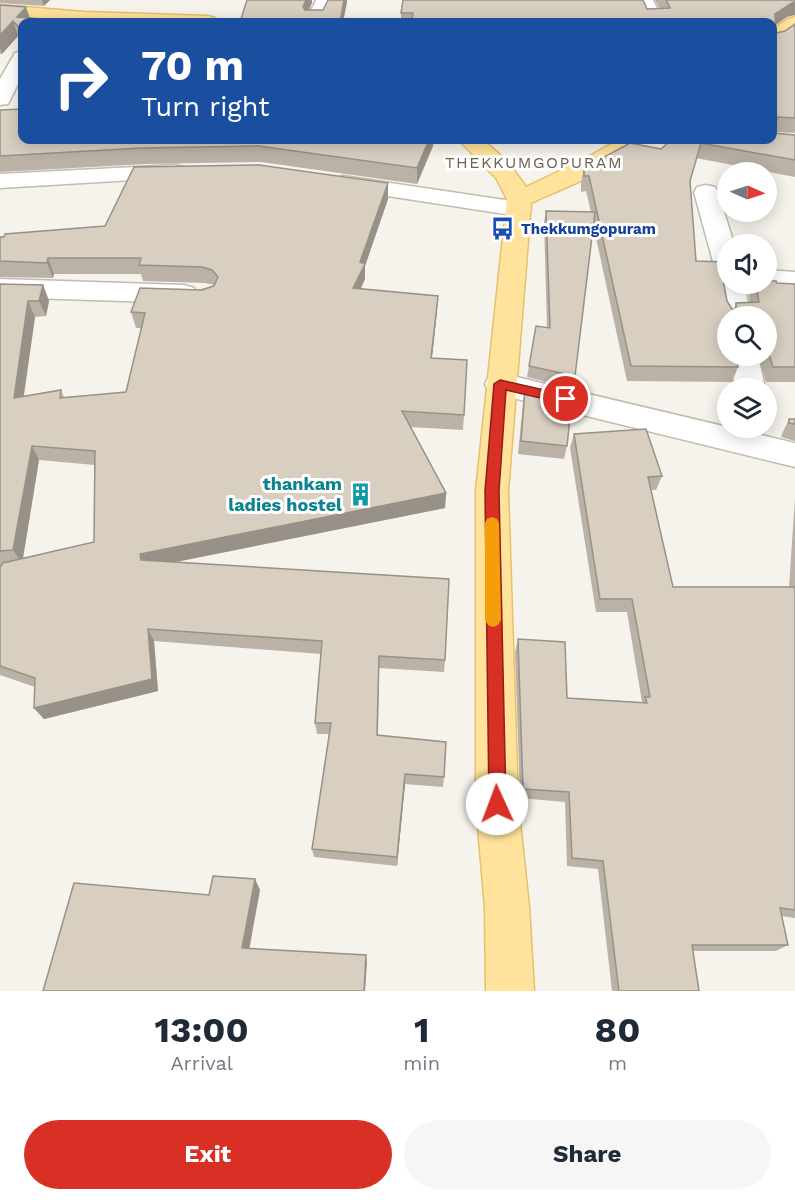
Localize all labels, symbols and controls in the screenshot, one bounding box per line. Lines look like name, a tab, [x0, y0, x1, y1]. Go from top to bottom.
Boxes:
text: 70 m	[141, 41, 244, 90]
icon: right	[42, 42, 120, 120]
text: Turn right	[141, 91, 270, 123]
district label: THEKKUMGOPURAM	[445, 153, 623, 172]
north arrow	[717, 162, 777, 222]
map controls	[717, 162, 777, 438]
bus stop icon: Thekkumgopuram	[490, 216, 516, 242]
place label: Thekkumgopuram	[521, 220, 656, 238]
button: sound	[717, 234, 777, 294]
button: search	[717, 306, 777, 366]
pin	[540, 373, 591, 424]
button: layers	[717, 378, 777, 438]
icon: arrive	[549, 382, 582, 415]
place label: thankam ladies hostel	[228, 473, 342, 515]
building icon: thankam ladies hostel	[347, 481, 373, 507]
position arrow	[465, 772, 529, 836]
text: 13:00	[155, 1009, 249, 1051]
text: 1	[414, 1009, 429, 1051]
text: 80	[595, 1009, 640, 1051]
text: Arrival	[170, 1051, 233, 1075]
text: min	[403, 1051, 440, 1075]
text: m	[608, 1051, 627, 1075]
button: Exit	[24, 1120, 392, 1189]
button: Share	[404, 1120, 771, 1189]

